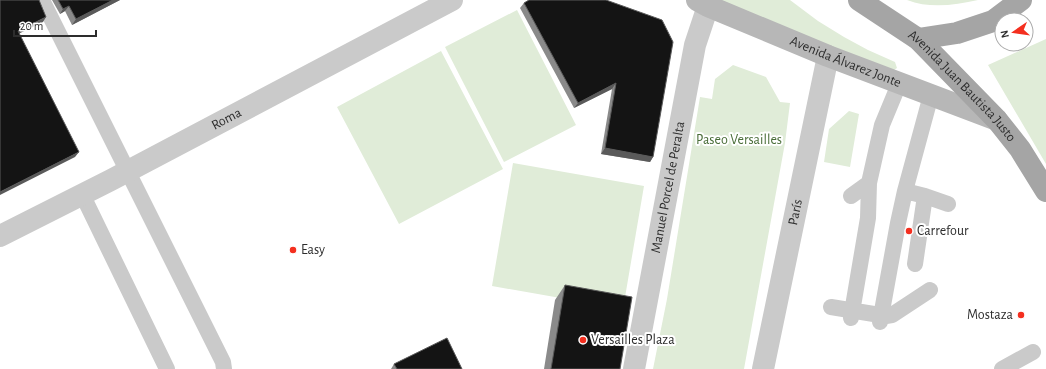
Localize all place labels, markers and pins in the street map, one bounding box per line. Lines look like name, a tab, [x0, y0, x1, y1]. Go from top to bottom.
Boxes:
place label: Carrefour	[917, 224, 969, 238]
marker: Carrefour	[904, 226, 914, 236]
place label: Easy	[301, 243, 325, 257]
marker: Easy	[288, 245, 298, 255]
place label: Mostaza	[967, 308, 1014, 322]
marker: Mostaza	[1016, 310, 1026, 320]
place label: Versailles Plaza	[591, 333, 675, 347]
marker: Versailles Plaza	[578, 335, 588, 345]

